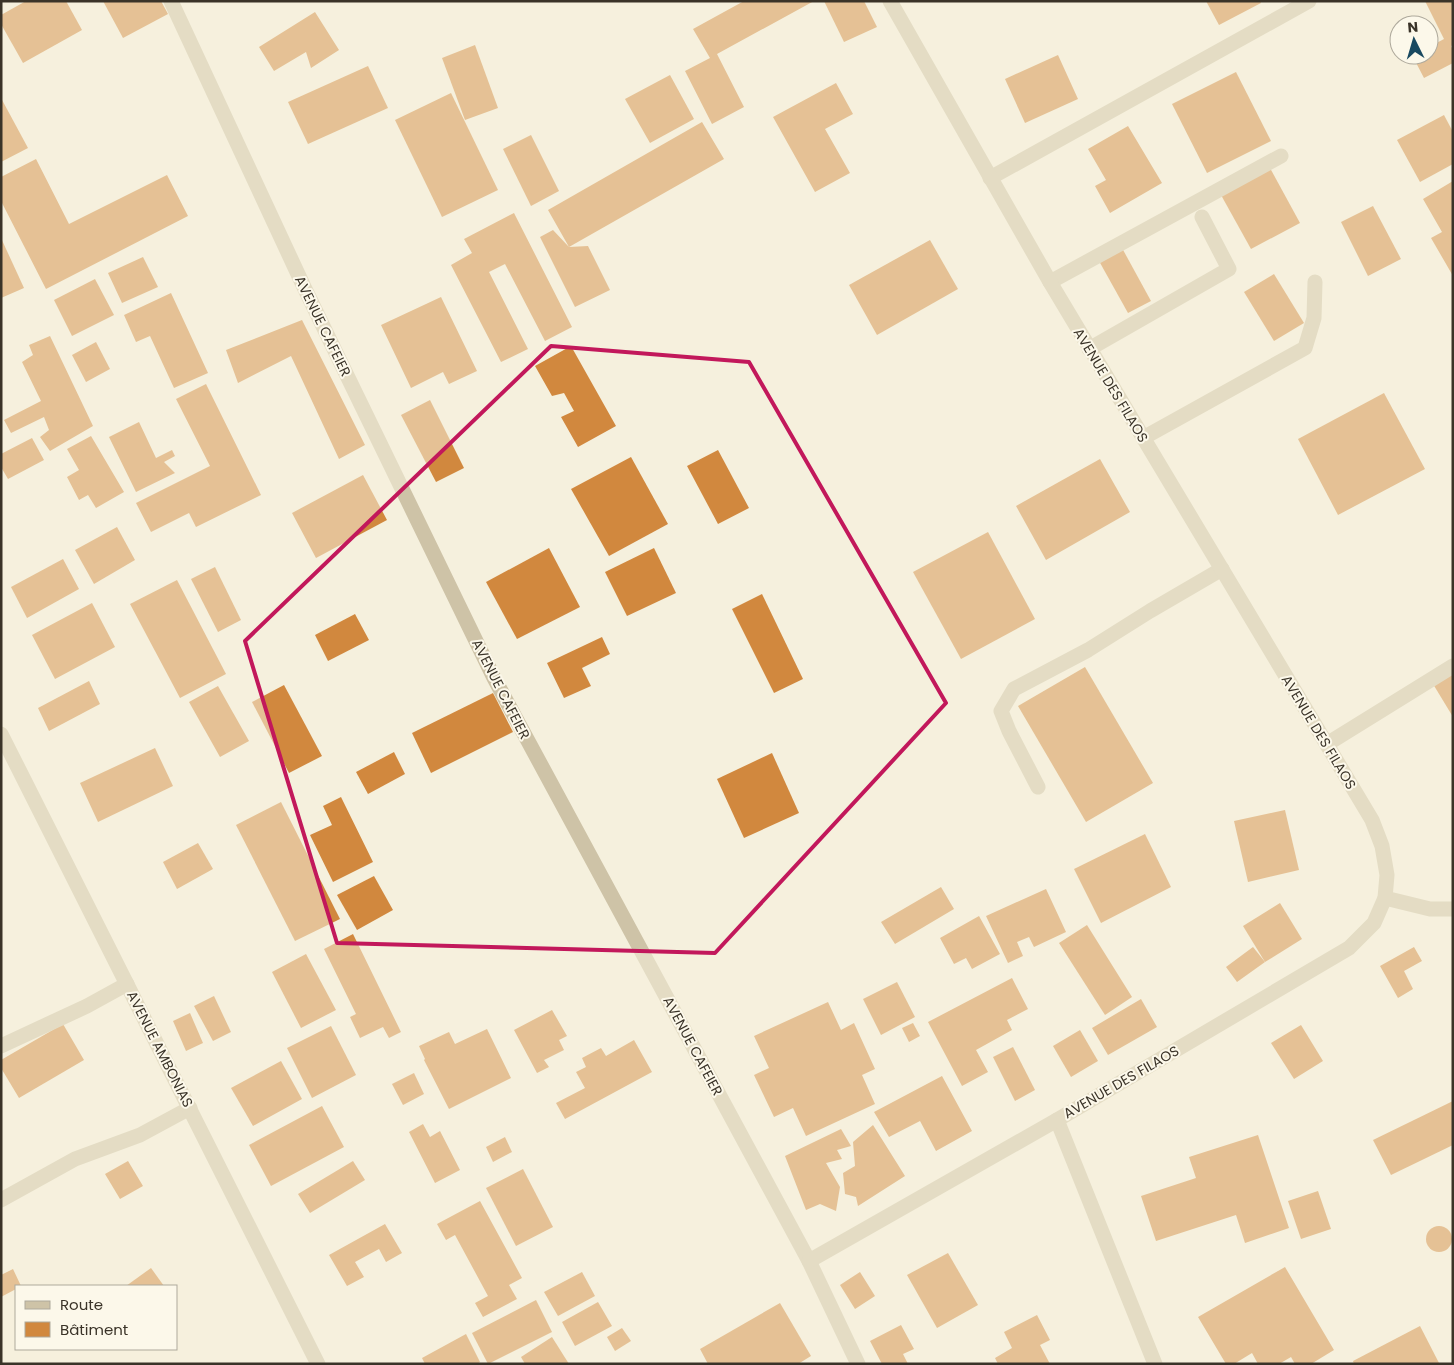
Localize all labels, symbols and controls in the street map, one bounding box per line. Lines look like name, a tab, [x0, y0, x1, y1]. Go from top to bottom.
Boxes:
north arrow	[1389, 15, 1439, 65]
text: N	[1407, 17, 1419, 37]
street label: AVENUE CAFEIER	[290, 272, 356, 380]
street label: AVENUE DES FILAOS	[1069, 324, 1153, 446]
street label: AVENUE CAFEIER	[467, 635, 535, 743]
street label: AVENUE DES FILAOS	[1277, 671, 1361, 793]
street label: AVENUE AMBONIAS	[122, 987, 198, 1111]
street label: AVENUE CAFEIER	[658, 993, 728, 1099]
street label: AVENUE DES FILAOS	[1059, 1041, 1183, 1123]
legend	[15, 1285, 178, 1350]
text: Route	[60, 1294, 103, 1315]
text: Bâtiment	[60, 1319, 128, 1340]

